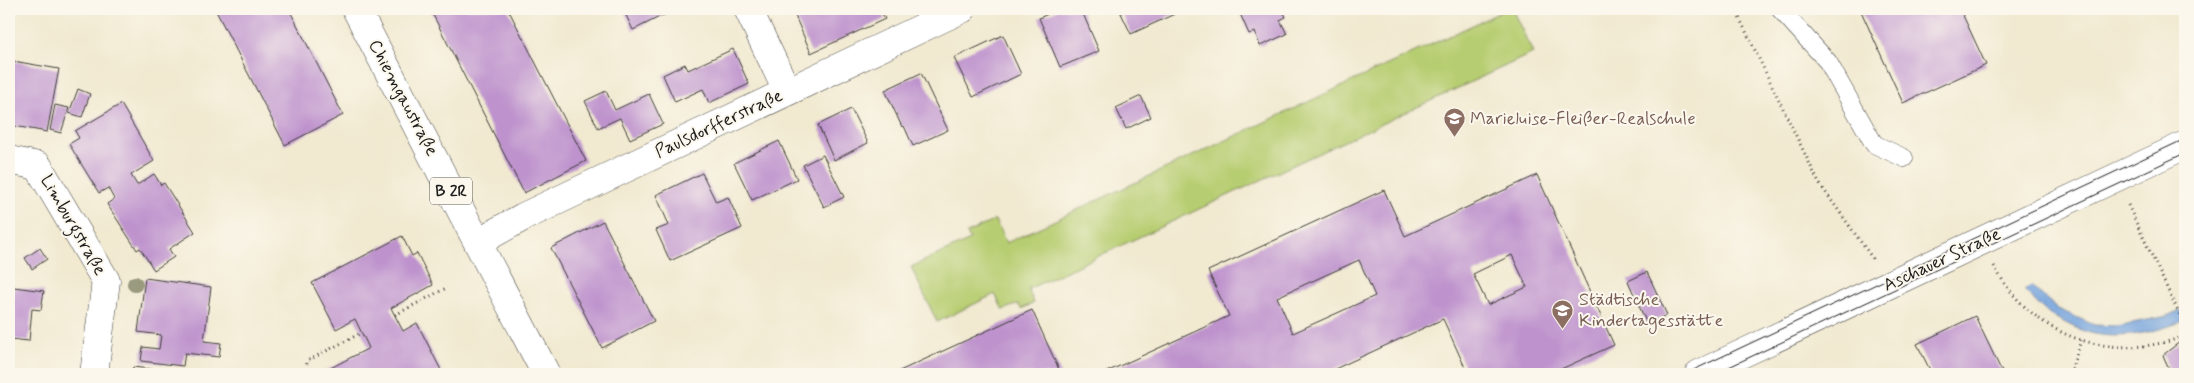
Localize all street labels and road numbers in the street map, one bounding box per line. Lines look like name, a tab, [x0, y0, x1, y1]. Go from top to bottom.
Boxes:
street label: Chiemgaustraße	[362, 36, 444, 161]
street label: Paulsdorfferstraße	[651, 84, 787, 164]
street label: Limburgstraße	[33, 170, 112, 281]
road number: B 2R	[430, 178, 472, 205]
street label: Aschauer Straße	[1879, 222, 2005, 298]

